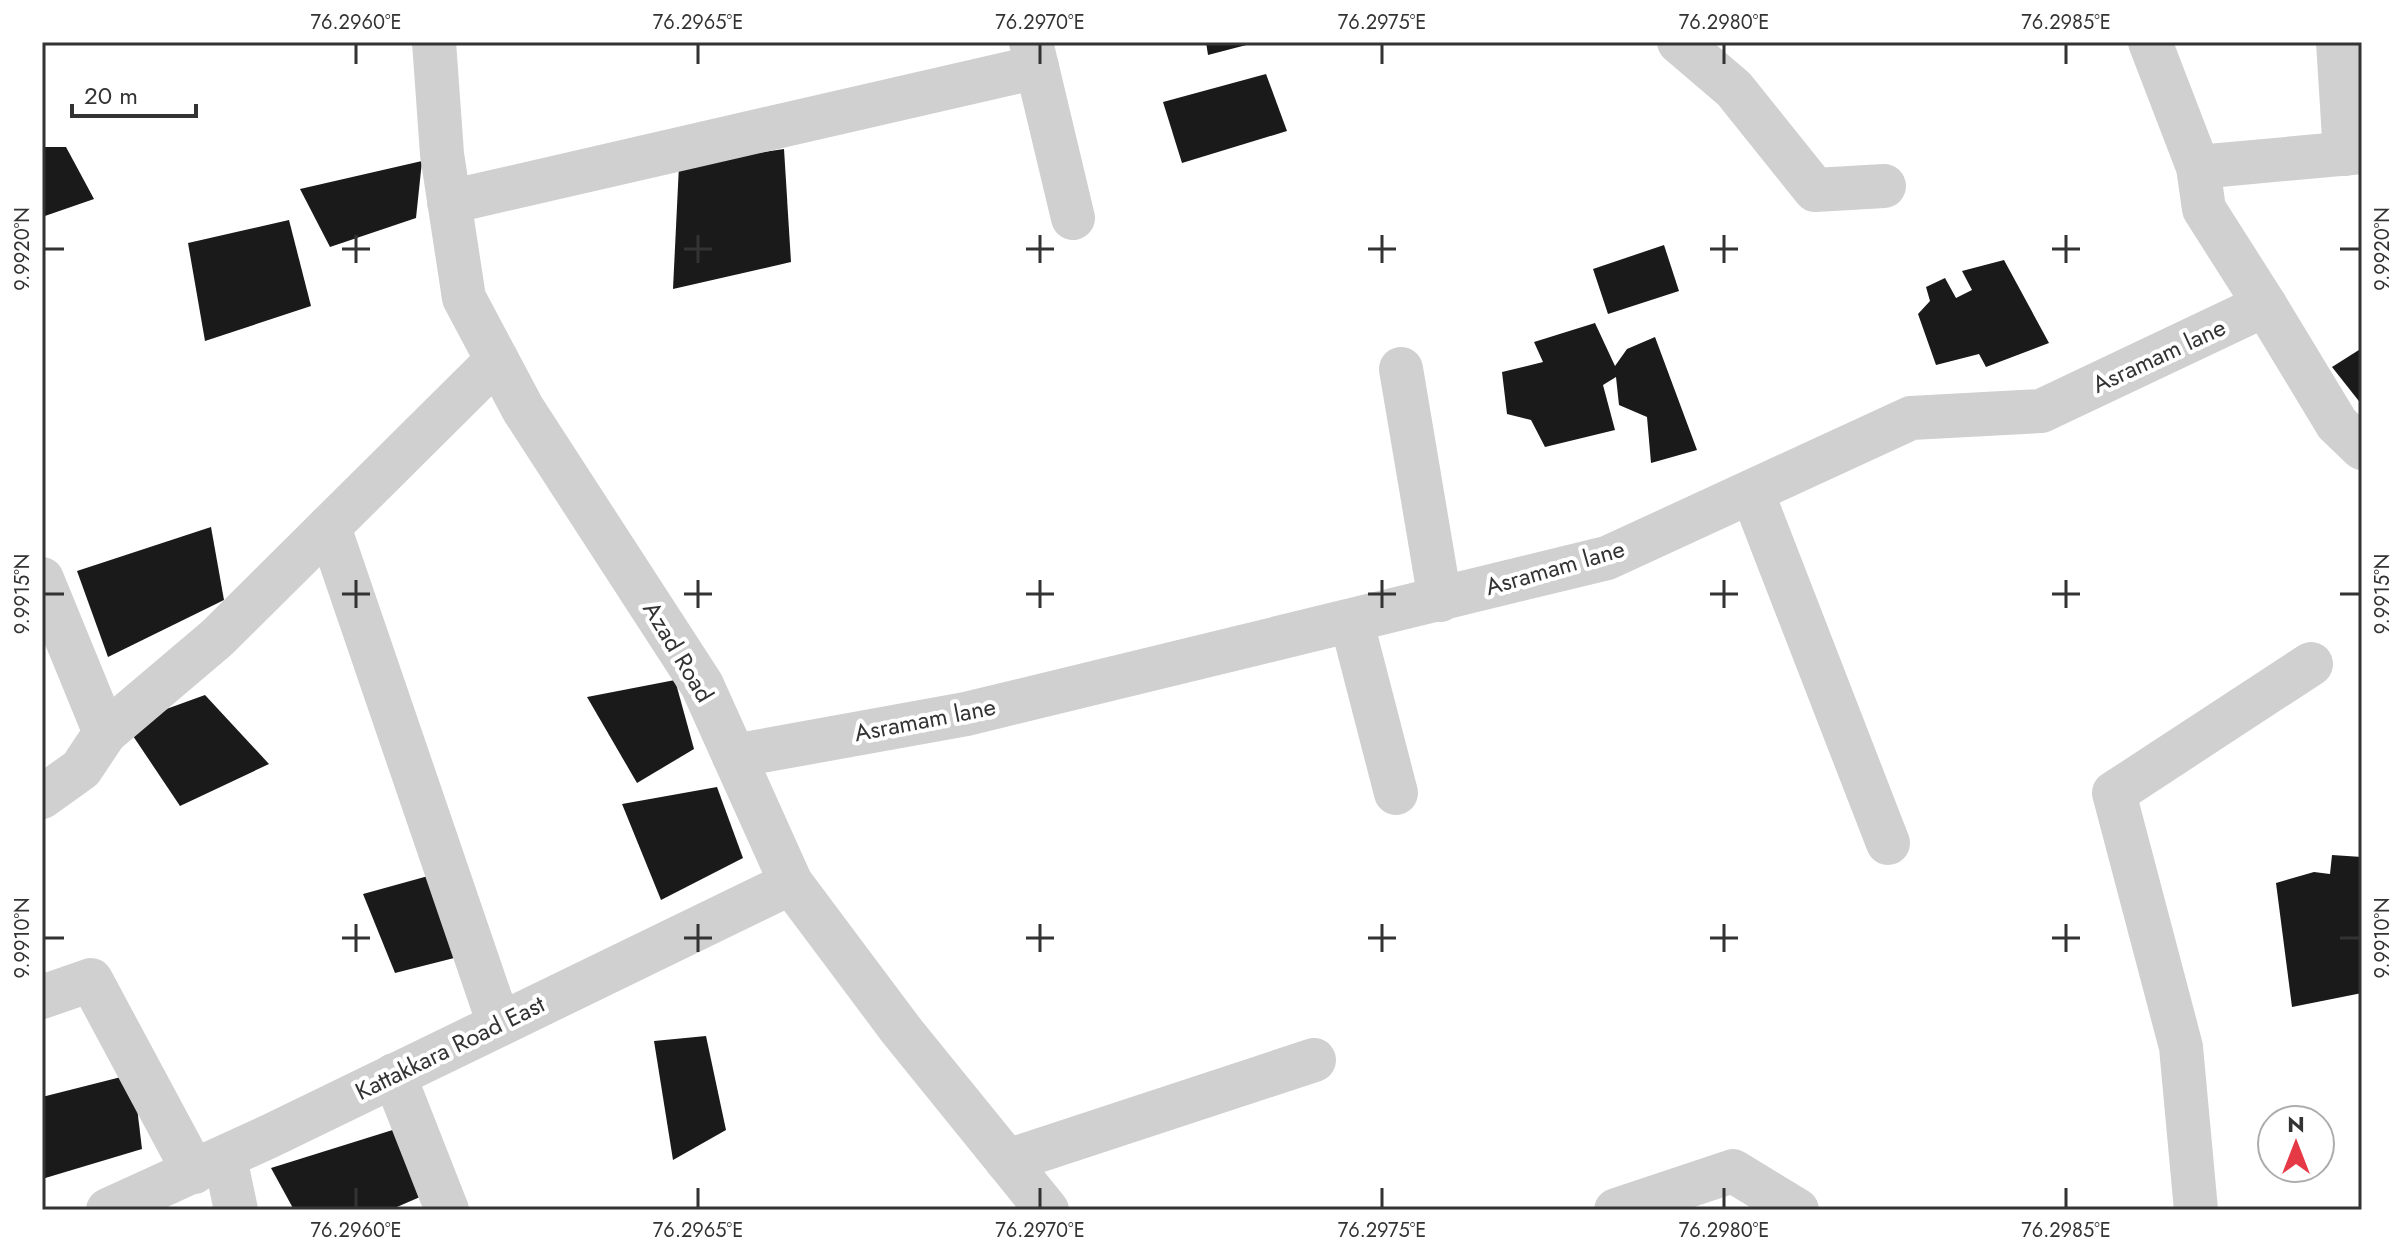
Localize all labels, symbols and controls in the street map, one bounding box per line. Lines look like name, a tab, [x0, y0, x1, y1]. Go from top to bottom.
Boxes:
text: 76.2960°E	[311, 8, 402, 37]
text: 76.2965°E	[653, 8, 743, 37]
text: 76.2970°E	[995, 8, 1085, 37]
text: 76.2975°E	[1338, 8, 1426, 37]
text: 76.2980°E	[1679, 8, 1769, 37]
text: 76.2985°E	[2021, 8, 2111, 37]
scale bar	[72, 68, 196, 118]
text: 20 m	[84, 78, 138, 113]
text: 9.9920°N	[8, 207, 37, 291]
text: 9.9920°N	[2368, 207, 2397, 291]
street label: Asramam lane	[2086, 309, 2231, 402]
street label: Asramam lane	[1481, 531, 1629, 604]
text: 9.9915°N	[8, 554, 37, 634]
text: 9.9915°N	[2368, 554, 2397, 634]
street label: Azad Road	[635, 595, 722, 709]
street label: Asramam lane	[851, 689, 999, 750]
text: 9.9910°N	[8, 897, 37, 979]
text: 9.9910°N	[2368, 897, 2397, 979]
street label: Kattakkara Road East	[349, 986, 551, 1109]
north arrow	[2256, 1104, 2336, 1184]
text: N	[2287, 1108, 2305, 1140]
text: 76.2960°E	[311, 1216, 402, 1245]
text: 76.2965°E	[653, 1216, 743, 1245]
text: 76.2970°E	[995, 1216, 1085, 1245]
text: 76.2975°E	[1338, 1216, 1426, 1245]
text: 76.2980°E	[1679, 1216, 1769, 1245]
text: 76.2985°E	[2021, 1216, 2111, 1245]

